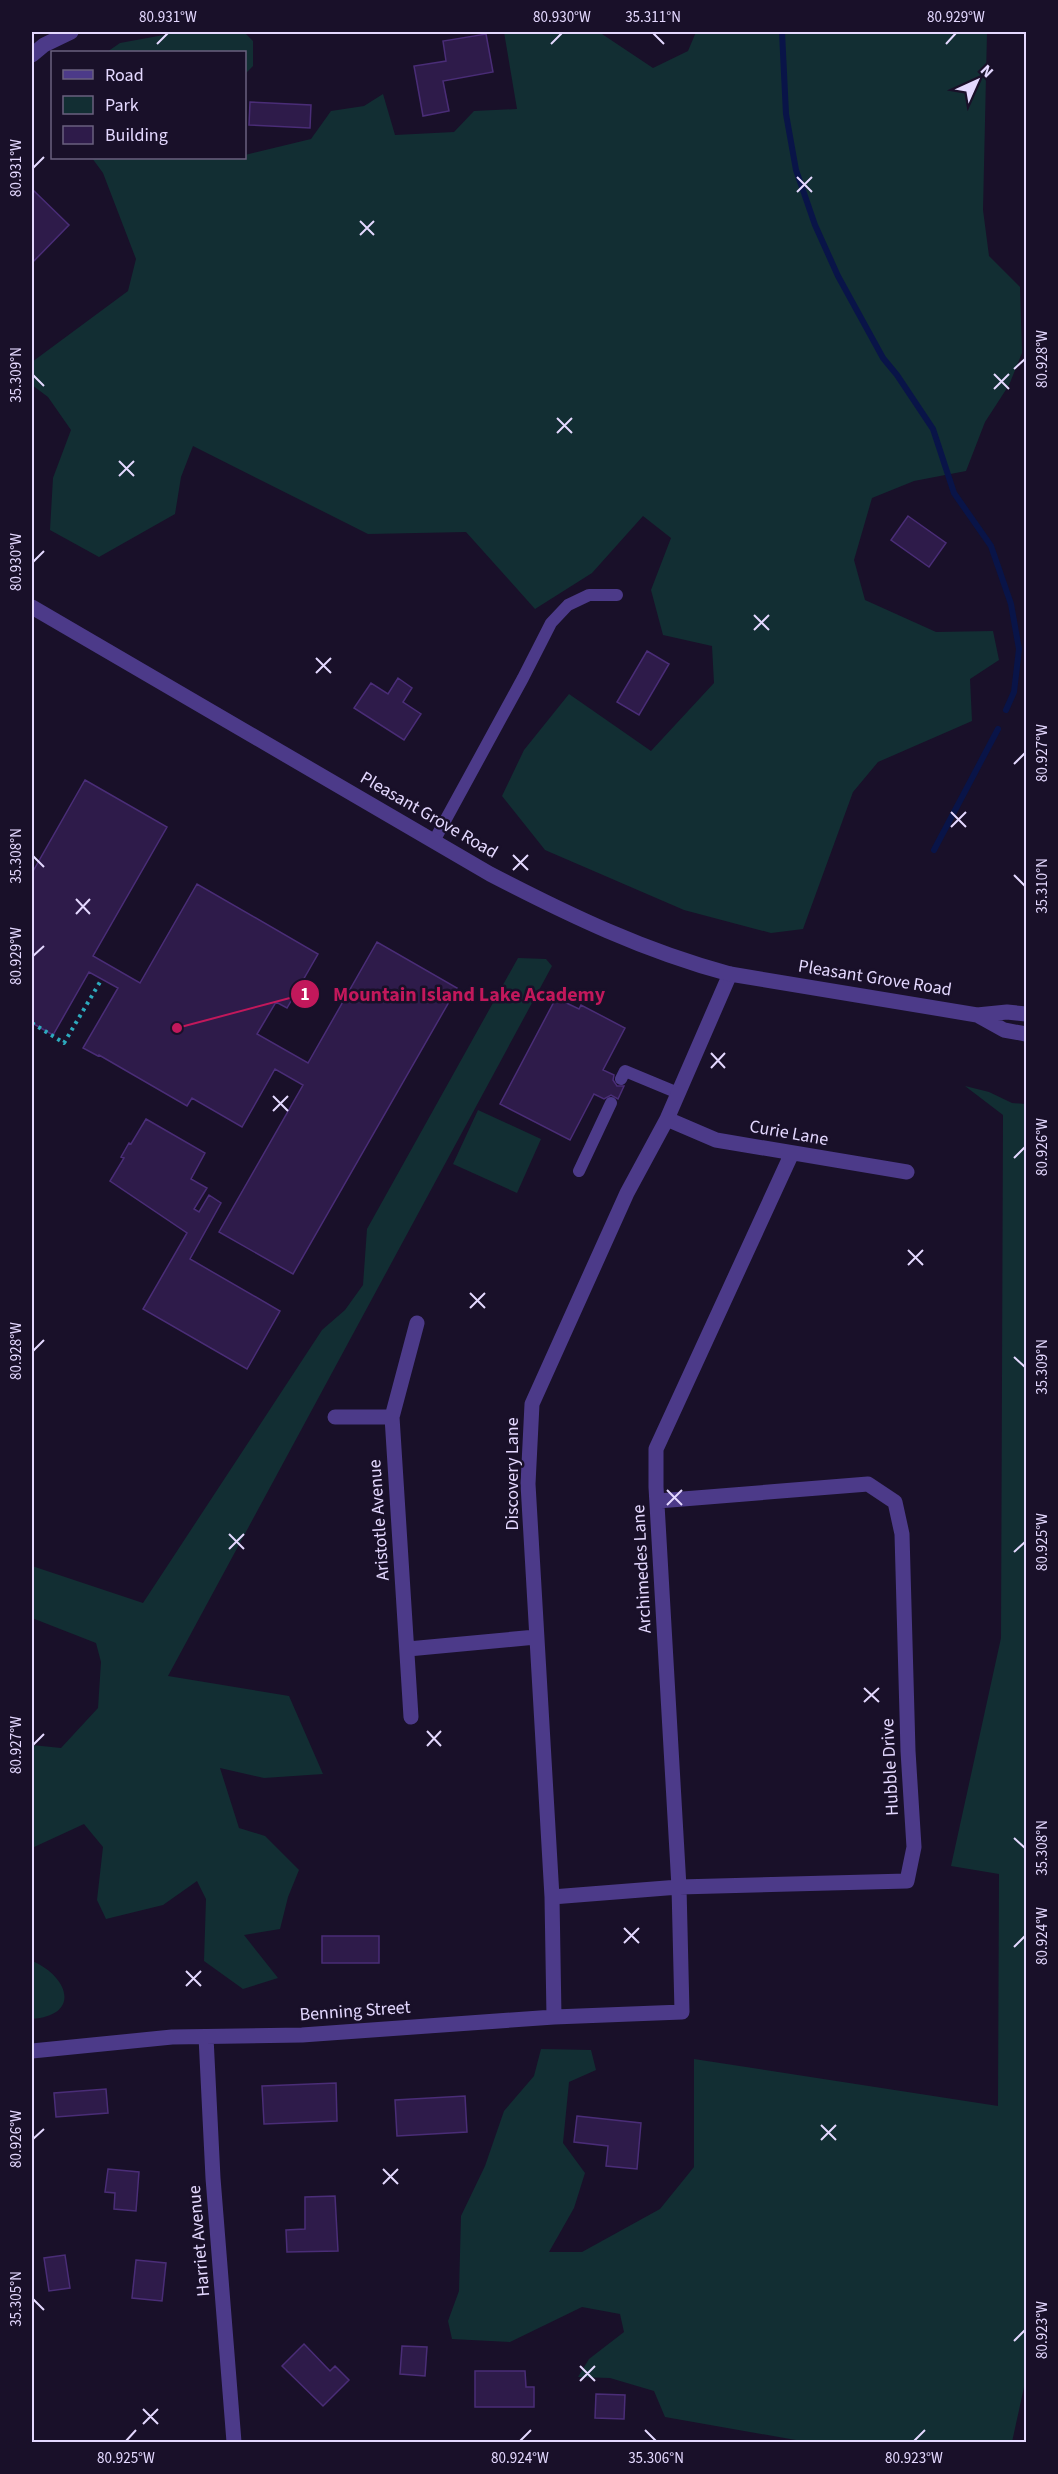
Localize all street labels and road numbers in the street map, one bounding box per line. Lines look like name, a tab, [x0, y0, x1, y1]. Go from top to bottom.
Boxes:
street label: Pleasant Grove Road	[356, 765, 502, 865]
street label: Pleasant Grove Road	[796, 954, 954, 1002]
street label: Curie Lane	[748, 1114, 830, 1152]
street label: Discovery Lane	[500, 1417, 525, 1531]
street label: Aristotle Avenue	[362, 1458, 396, 1582]
street label: Archimedes Lane	[626, 1504, 658, 1634]
street label: Hubble Drive	[875, 1718, 905, 1816]
street label: Benning Street	[299, 1995, 411, 2027]
street label: Harriet Avenue	[182, 2184, 216, 2298]

